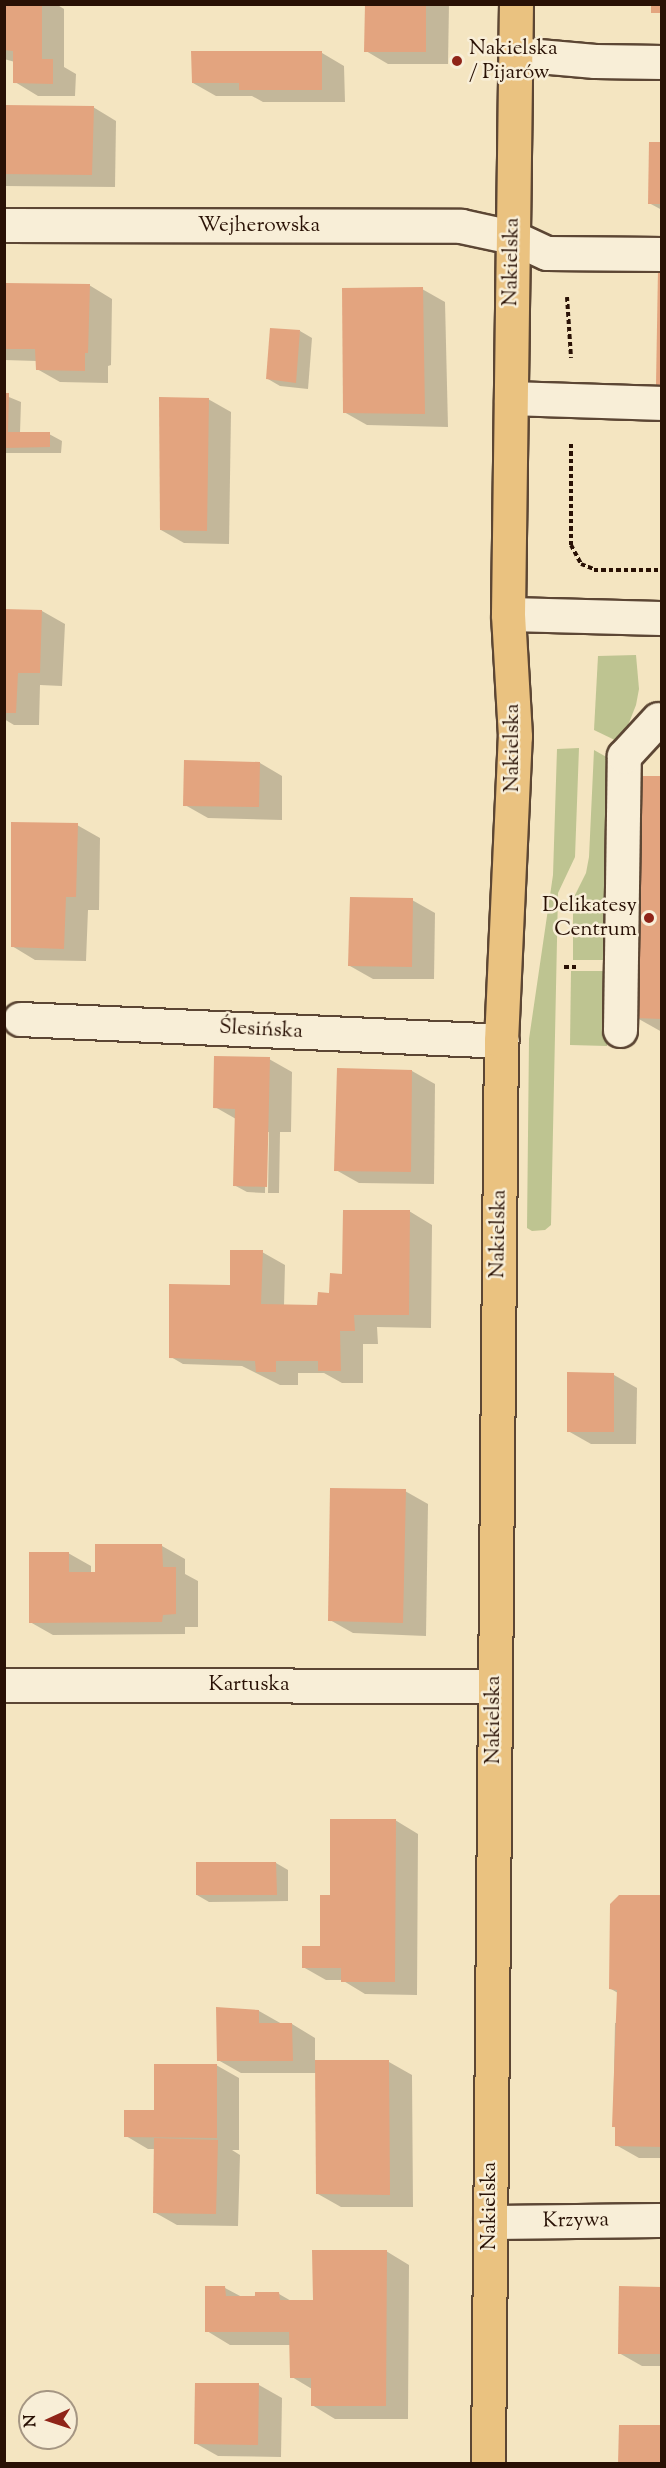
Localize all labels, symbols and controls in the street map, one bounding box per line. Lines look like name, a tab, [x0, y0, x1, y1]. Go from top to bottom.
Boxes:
place label: Nakielska / Pijarów	[469, 36, 558, 86]
marker: Nakielska / Pijarów	[450, 54, 464, 68]
street label: Wejherowska	[198, 213, 320, 239]
street label: Nakielska	[499, 218, 525, 306]
street label: Nakielska	[500, 704, 526, 792]
place label: Delikatesy Centrum	[542, 893, 637, 943]
marker: Delikatesy Centrum	[642, 911, 656, 925]
street label: Ślesińska	[218, 1015, 304, 1045]
street label: Nakielska	[486, 1190, 512, 1278]
street label: Kartuska	[208, 1672, 290, 1698]
street label: Nakielska	[481, 1676, 507, 1764]
street label: Nakielska	[477, 2162, 503, 2250]
street label: Krzywa	[543, 2208, 609, 2234]
north arrow	[18, 2390, 78, 2450]
text: N	[20, 2414, 43, 2428]

